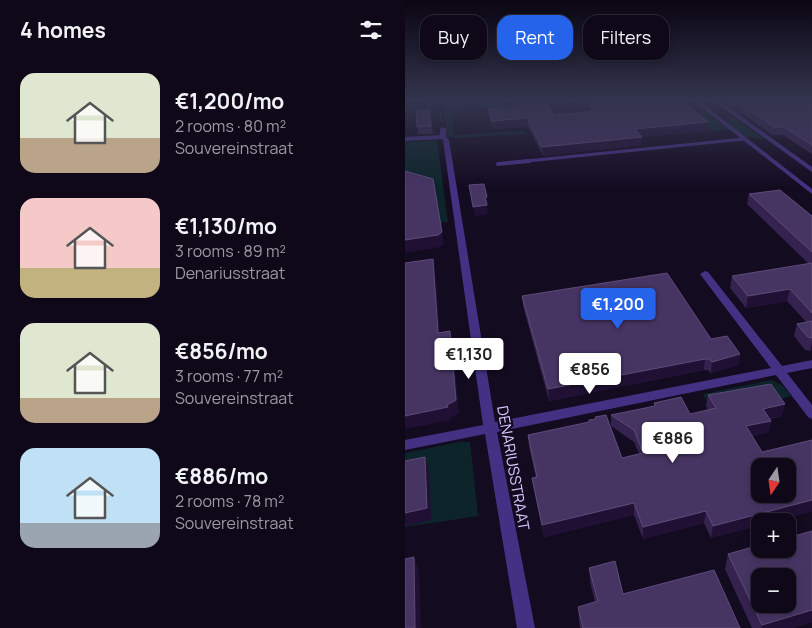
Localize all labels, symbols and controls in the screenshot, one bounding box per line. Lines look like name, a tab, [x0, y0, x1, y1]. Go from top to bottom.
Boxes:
chip: Buy	[420, 15, 487, 60]
chip: Rent	[497, 15, 573, 60]
chip: Filters	[583, 15, 669, 60]
text: 4 homes	[20, 16, 106, 44]
icon: filters	[357, 16, 385, 44]
text: €1,200/mo	[175, 87, 284, 115]
icon: home	[60, 93, 120, 153]
text: 2 rooms · 80 m²	[175, 115, 286, 137]
text: Souvereinstraat	[175, 137, 294, 159]
text: €1,130/mo	[175, 212, 277, 240]
icon: home	[60, 218, 120, 278]
text: 3 rooms · 89 m²	[175, 240, 286, 262]
text: Denariusstraat	[175, 262, 285, 284]
pin: €1,200	[577, 288, 659, 330]
text: €1,200	[592, 293, 644, 315]
text: €856/mo	[175, 337, 268, 365]
pin: €1,130	[428, 338, 510, 380]
icon: home	[60, 343, 120, 403]
text: €1,130	[445, 343, 493, 365]
pin: €856	[560, 352, 620, 395]
text: €856	[570, 358, 610, 380]
text: 3 rooms · 77 m²	[175, 365, 283, 387]
text: Souvereinstraat	[175, 387, 294, 409]
street label: DENARIUSSTRAAT	[492, 404, 535, 532]
pin: €886	[643, 422, 703, 464]
text: €886	[653, 427, 693, 449]
north arrow	[751, 458, 796, 502]
map controls	[751, 458, 796, 613]
text: €886/mo	[175, 462, 268, 490]
icon: home	[60, 468, 120, 528]
text: 2 rooms · 78 m²	[175, 490, 284, 512]
text: Souvereinstraat	[175, 512, 294, 534]
button: +	[751, 513, 796, 558]
button: −	[751, 568, 796, 613]

